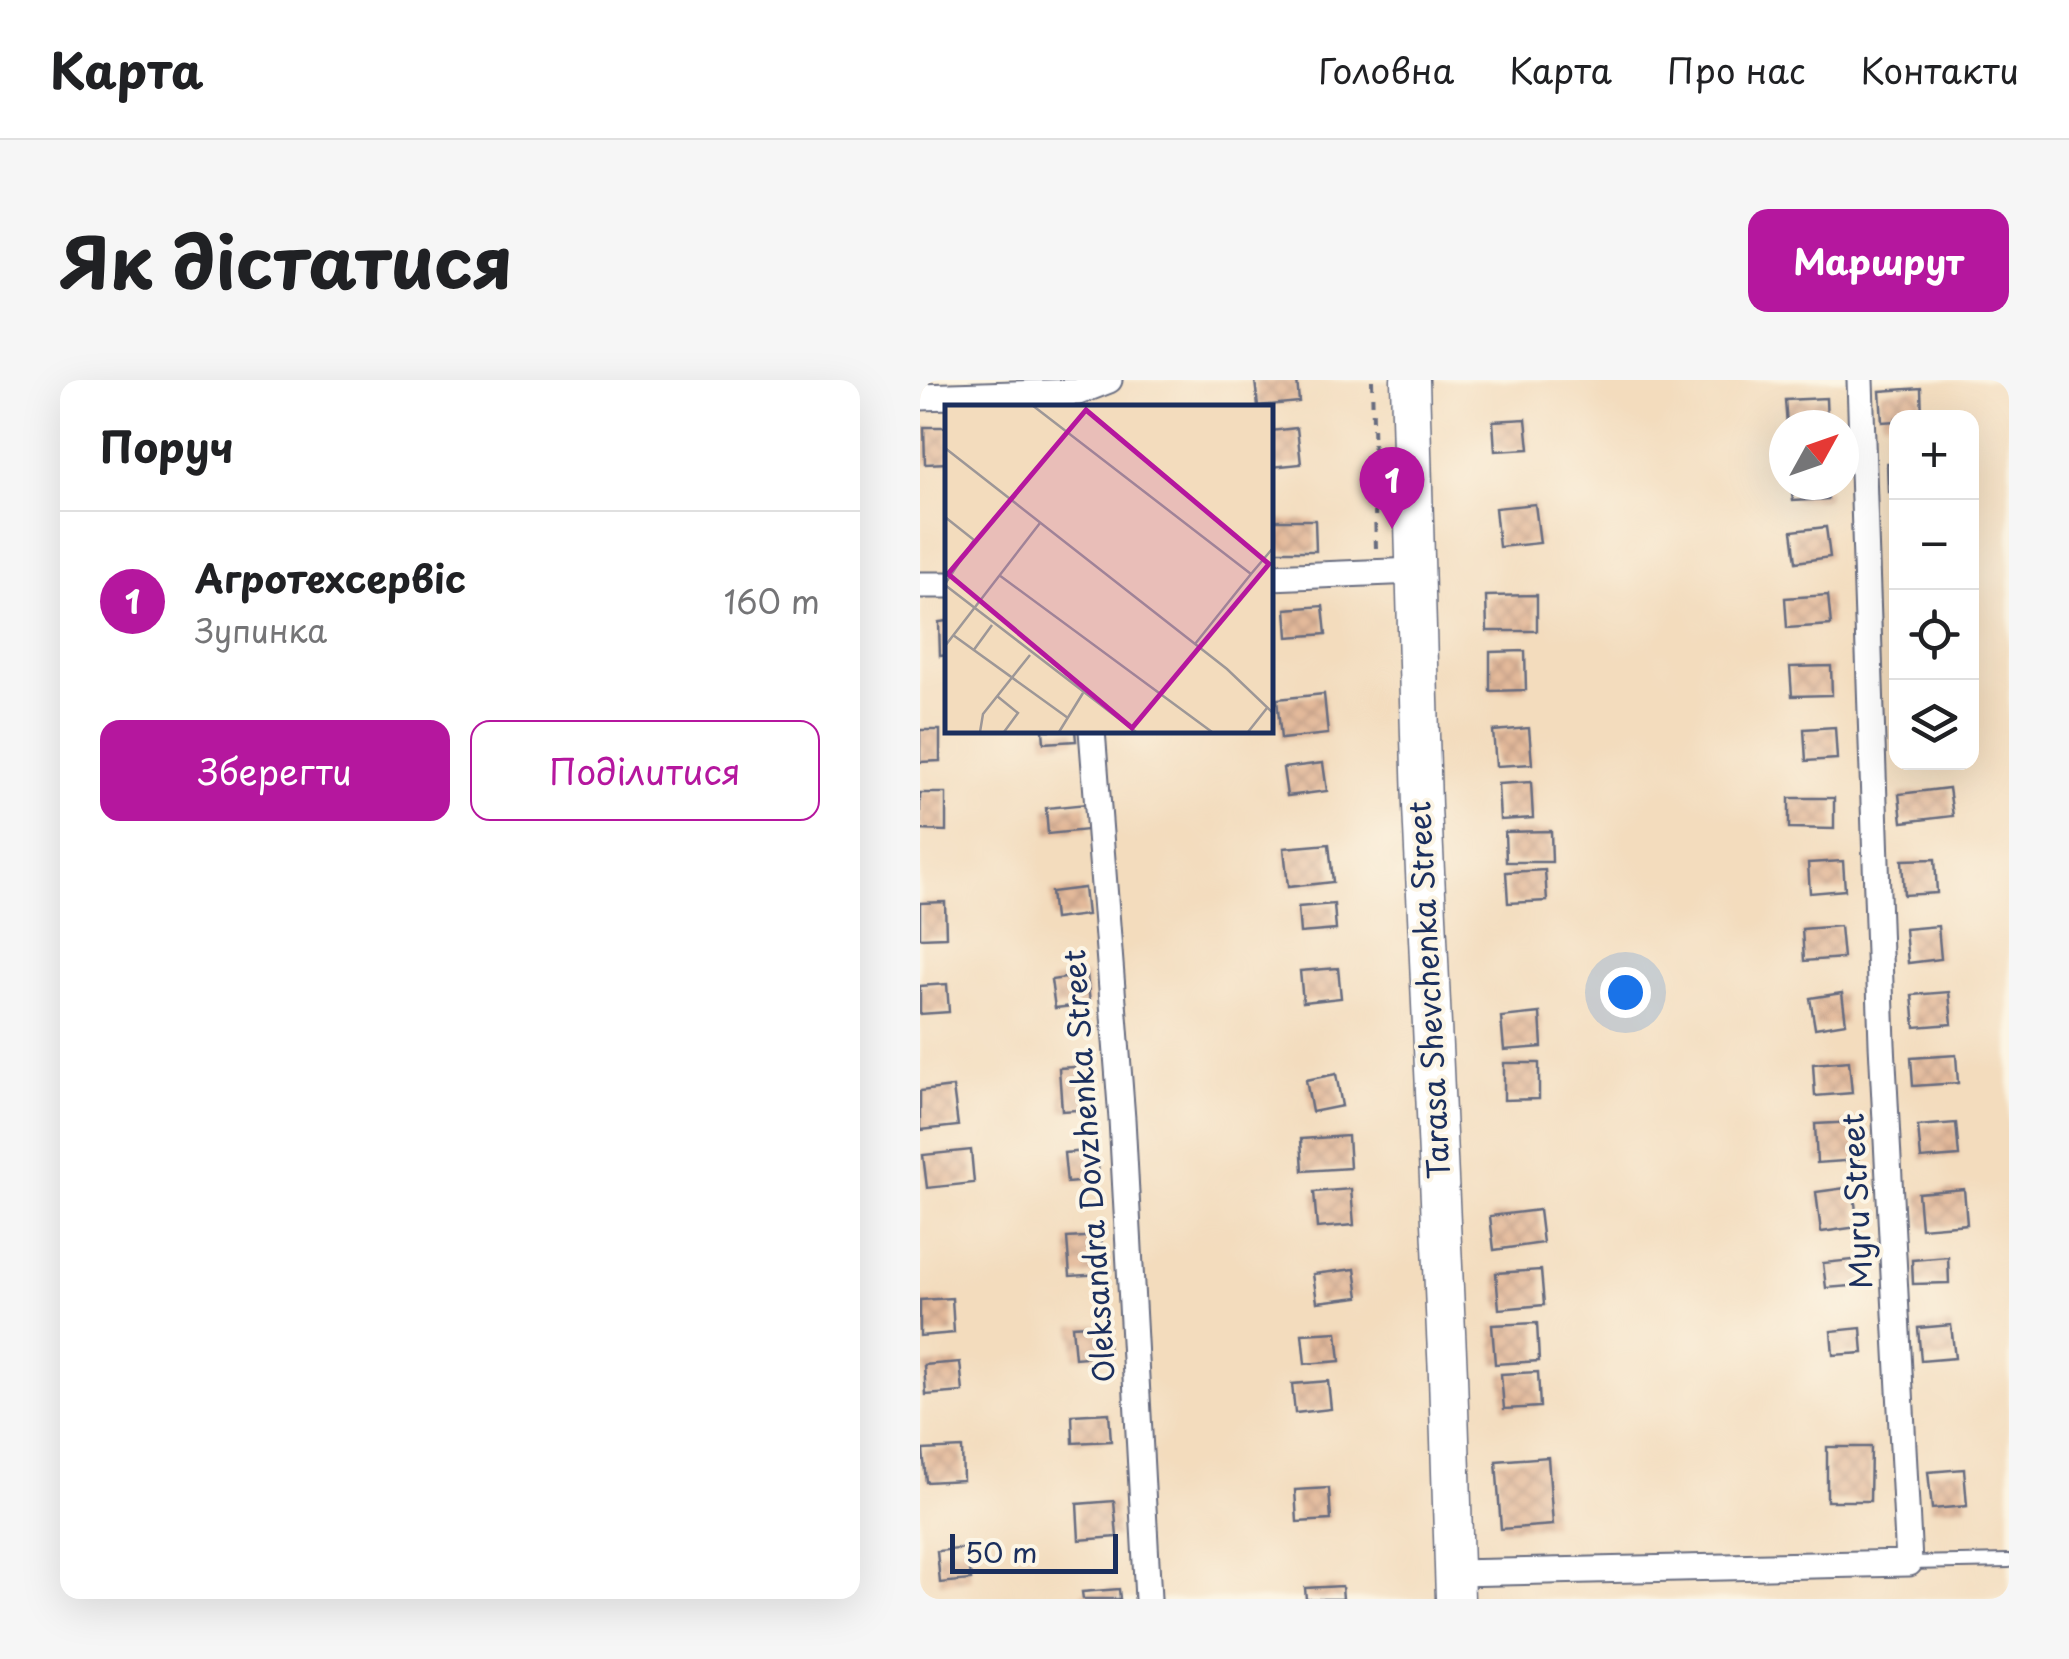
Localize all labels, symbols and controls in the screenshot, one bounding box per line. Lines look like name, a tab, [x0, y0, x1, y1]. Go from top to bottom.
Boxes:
text: Карта	[50, 33, 204, 105]
text: Головна	[1318, 43, 1454, 96]
text: Карта	[1509, 43, 1612, 96]
text: Про нас	[1667, 43, 1806, 96]
text: Контакти	[1861, 43, 2019, 96]
text: Як дістатися	[60, 207, 513, 313]
button: Маршрут	[1748, 209, 2009, 312]
inset map	[945, 405, 1272, 732]
north arrow	[1769, 410, 1859, 500]
map controls	[1889, 410, 1979, 770]
button: +	[1889, 410, 1979, 500]
text: Поруч	[100, 414, 234, 477]
pin: 1	[1360, 446, 1424, 529]
button: −	[1889, 500, 1979, 590]
text: Агротехсервіс	[195, 549, 466, 606]
text: 1	[125, 577, 140, 625]
text: 160 m	[724, 577, 820, 625]
button: locate	[1889, 590, 1979, 680]
text: Зупинка	[195, 606, 327, 654]
button: layers	[1889, 680, 1979, 770]
button: Зберегти	[100, 720, 450, 821]
button: Поділитися	[470, 720, 820, 821]
street label: Tarasa Shevchenka Street	[1395, 800, 1460, 1180]
street label: Oleksandra Dovzhenka Street	[1050, 948, 1125, 1384]
your location	[1600, 967, 1651, 1018]
street label: Myru Street	[1828, 1112, 1883, 1290]
scale bar	[950, 1529, 1118, 1574]
text: 50 m	[965, 1530, 1038, 1573]

